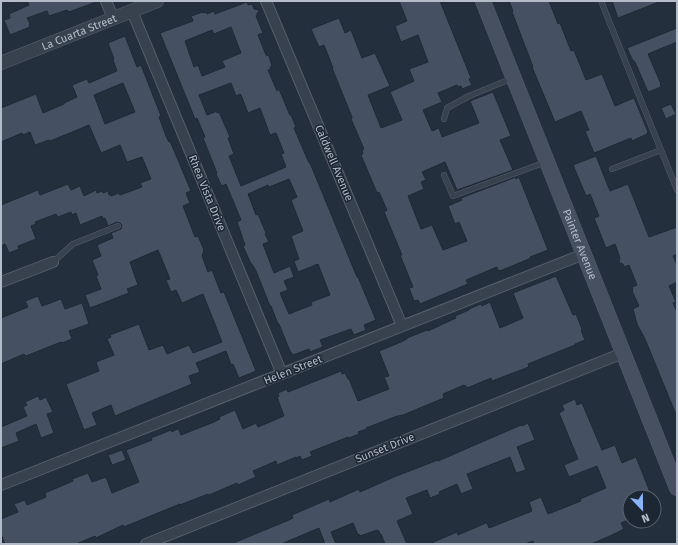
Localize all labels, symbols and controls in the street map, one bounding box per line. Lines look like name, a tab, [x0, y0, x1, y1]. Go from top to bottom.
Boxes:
street label: La Cuarta Street	[40, 11, 118, 53]
street label: Caldwell Avenue	[312, 123, 356, 203]
street label: Rhea Vista Drive	[186, 153, 228, 233]
street label: Painter Avenue	[560, 207, 600, 282]
street label: Helen Street	[262, 352, 324, 388]
street label: Sunset Drive	[354, 430, 416, 466]
north arrow	[622, 489, 662, 529]
text: N	[640, 510, 651, 525]

